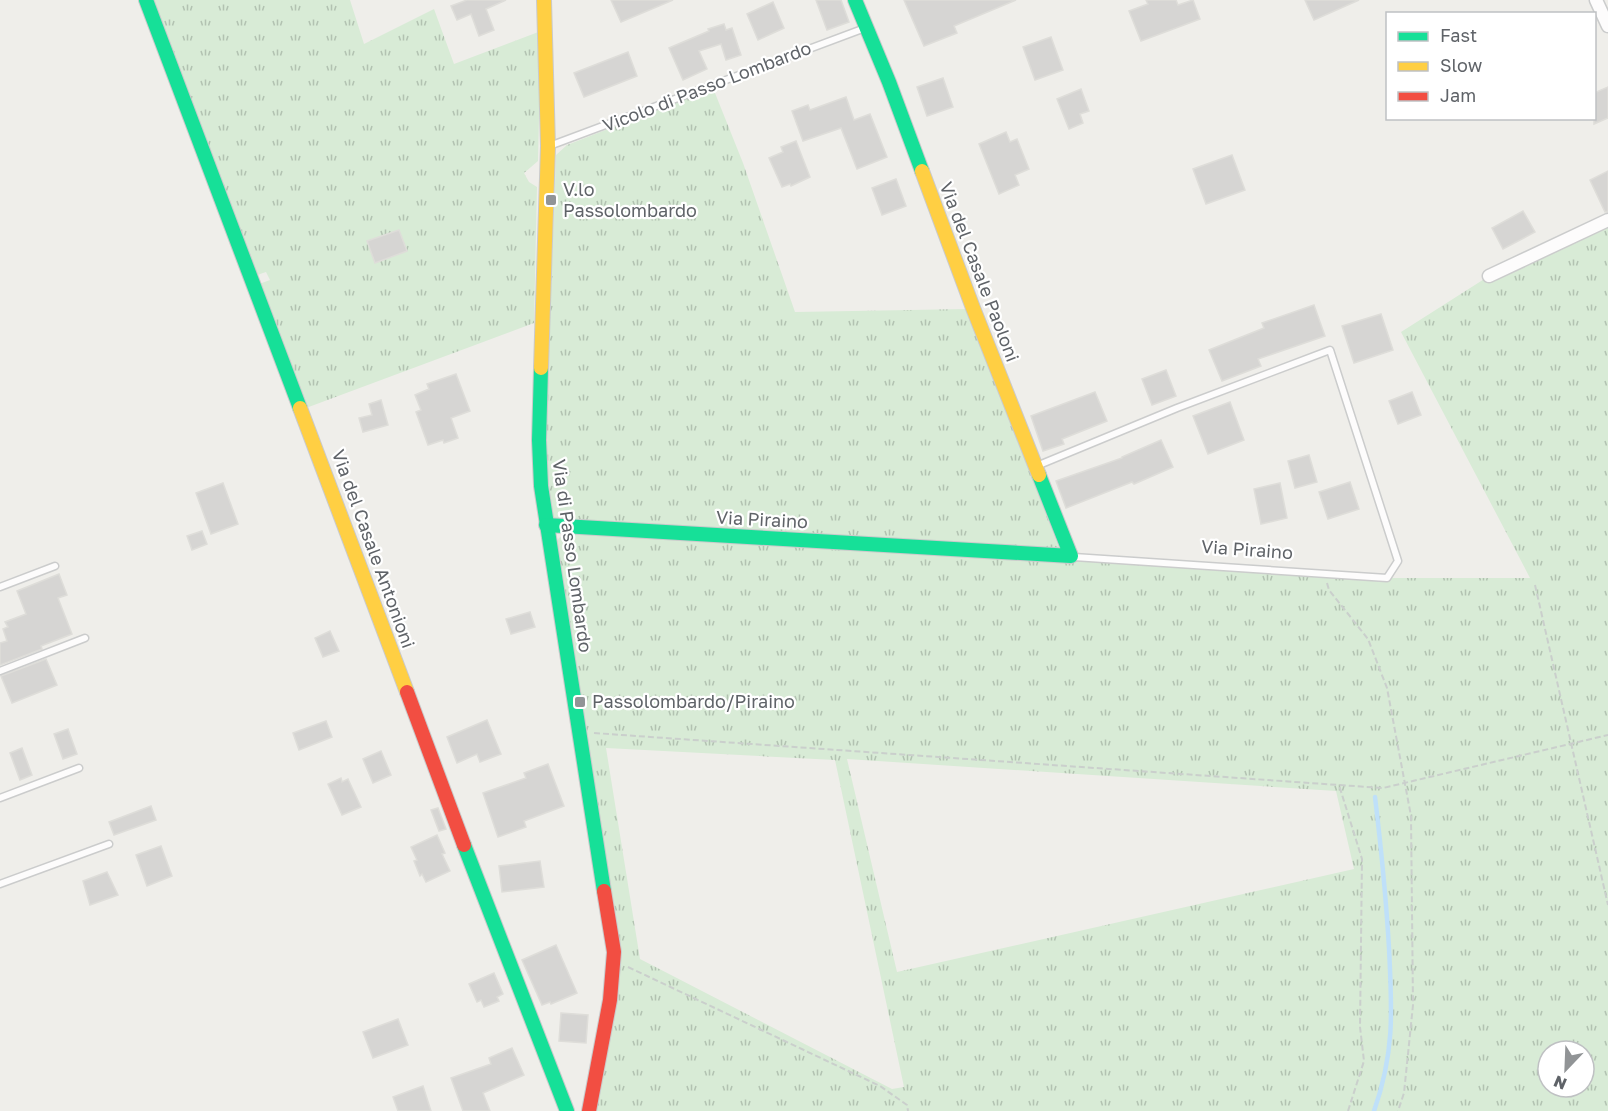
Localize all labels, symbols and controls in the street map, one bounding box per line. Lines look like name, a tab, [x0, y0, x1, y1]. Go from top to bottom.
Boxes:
legend	[1386, 12, 1596, 120]
text: Fast	[1440, 24, 1477, 46]
street label: Vicolo di Passo Lombardo	[599, 36, 814, 136]
text: Slow	[1440, 54, 1483, 76]
text: Jam	[1440, 84, 1476, 106]
place label: V.lo Passolombardo	[563, 178, 697, 221]
street label: Via del Casale Paoloni	[935, 179, 1024, 365]
marker: V.lo Passolombardo	[544, 193, 558, 207]
street label: Via del Casale Antonioni	[328, 446, 420, 651]
street label: Via di Passo Lombardo	[549, 458, 597, 654]
street label: Via Piraino	[716, 506, 809, 532]
street label: Via Piraino	[1200, 535, 1294, 563]
place label: Passolombardo/Piraino	[592, 690, 795, 712]
marker: Passolombardo/Piraino	[573, 695, 587, 709]
north arrow	[1536, 1039, 1596, 1099]
text: N	[1551, 1071, 1570, 1094]

